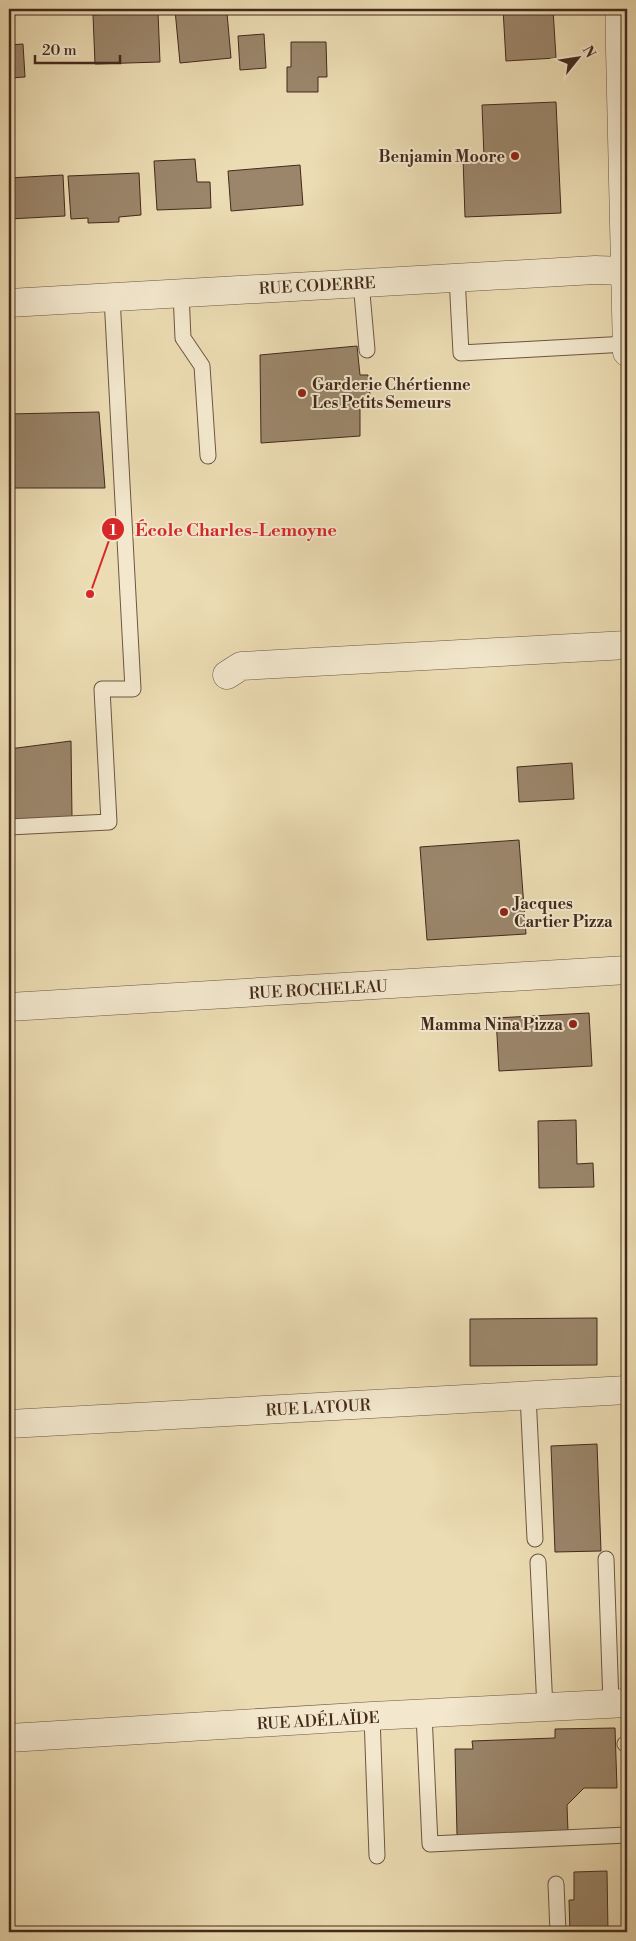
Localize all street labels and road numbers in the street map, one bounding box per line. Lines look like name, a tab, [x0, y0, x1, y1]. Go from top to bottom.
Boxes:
street label: RUE CODERRE	[258, 273, 376, 299]
street label: RUE ROCHELEAU	[248, 976, 388, 1004]
street label: RUE LATOUR	[265, 1395, 372, 1421]
street label: RUE ADÉLAÏDE	[256, 1706, 380, 1734]

